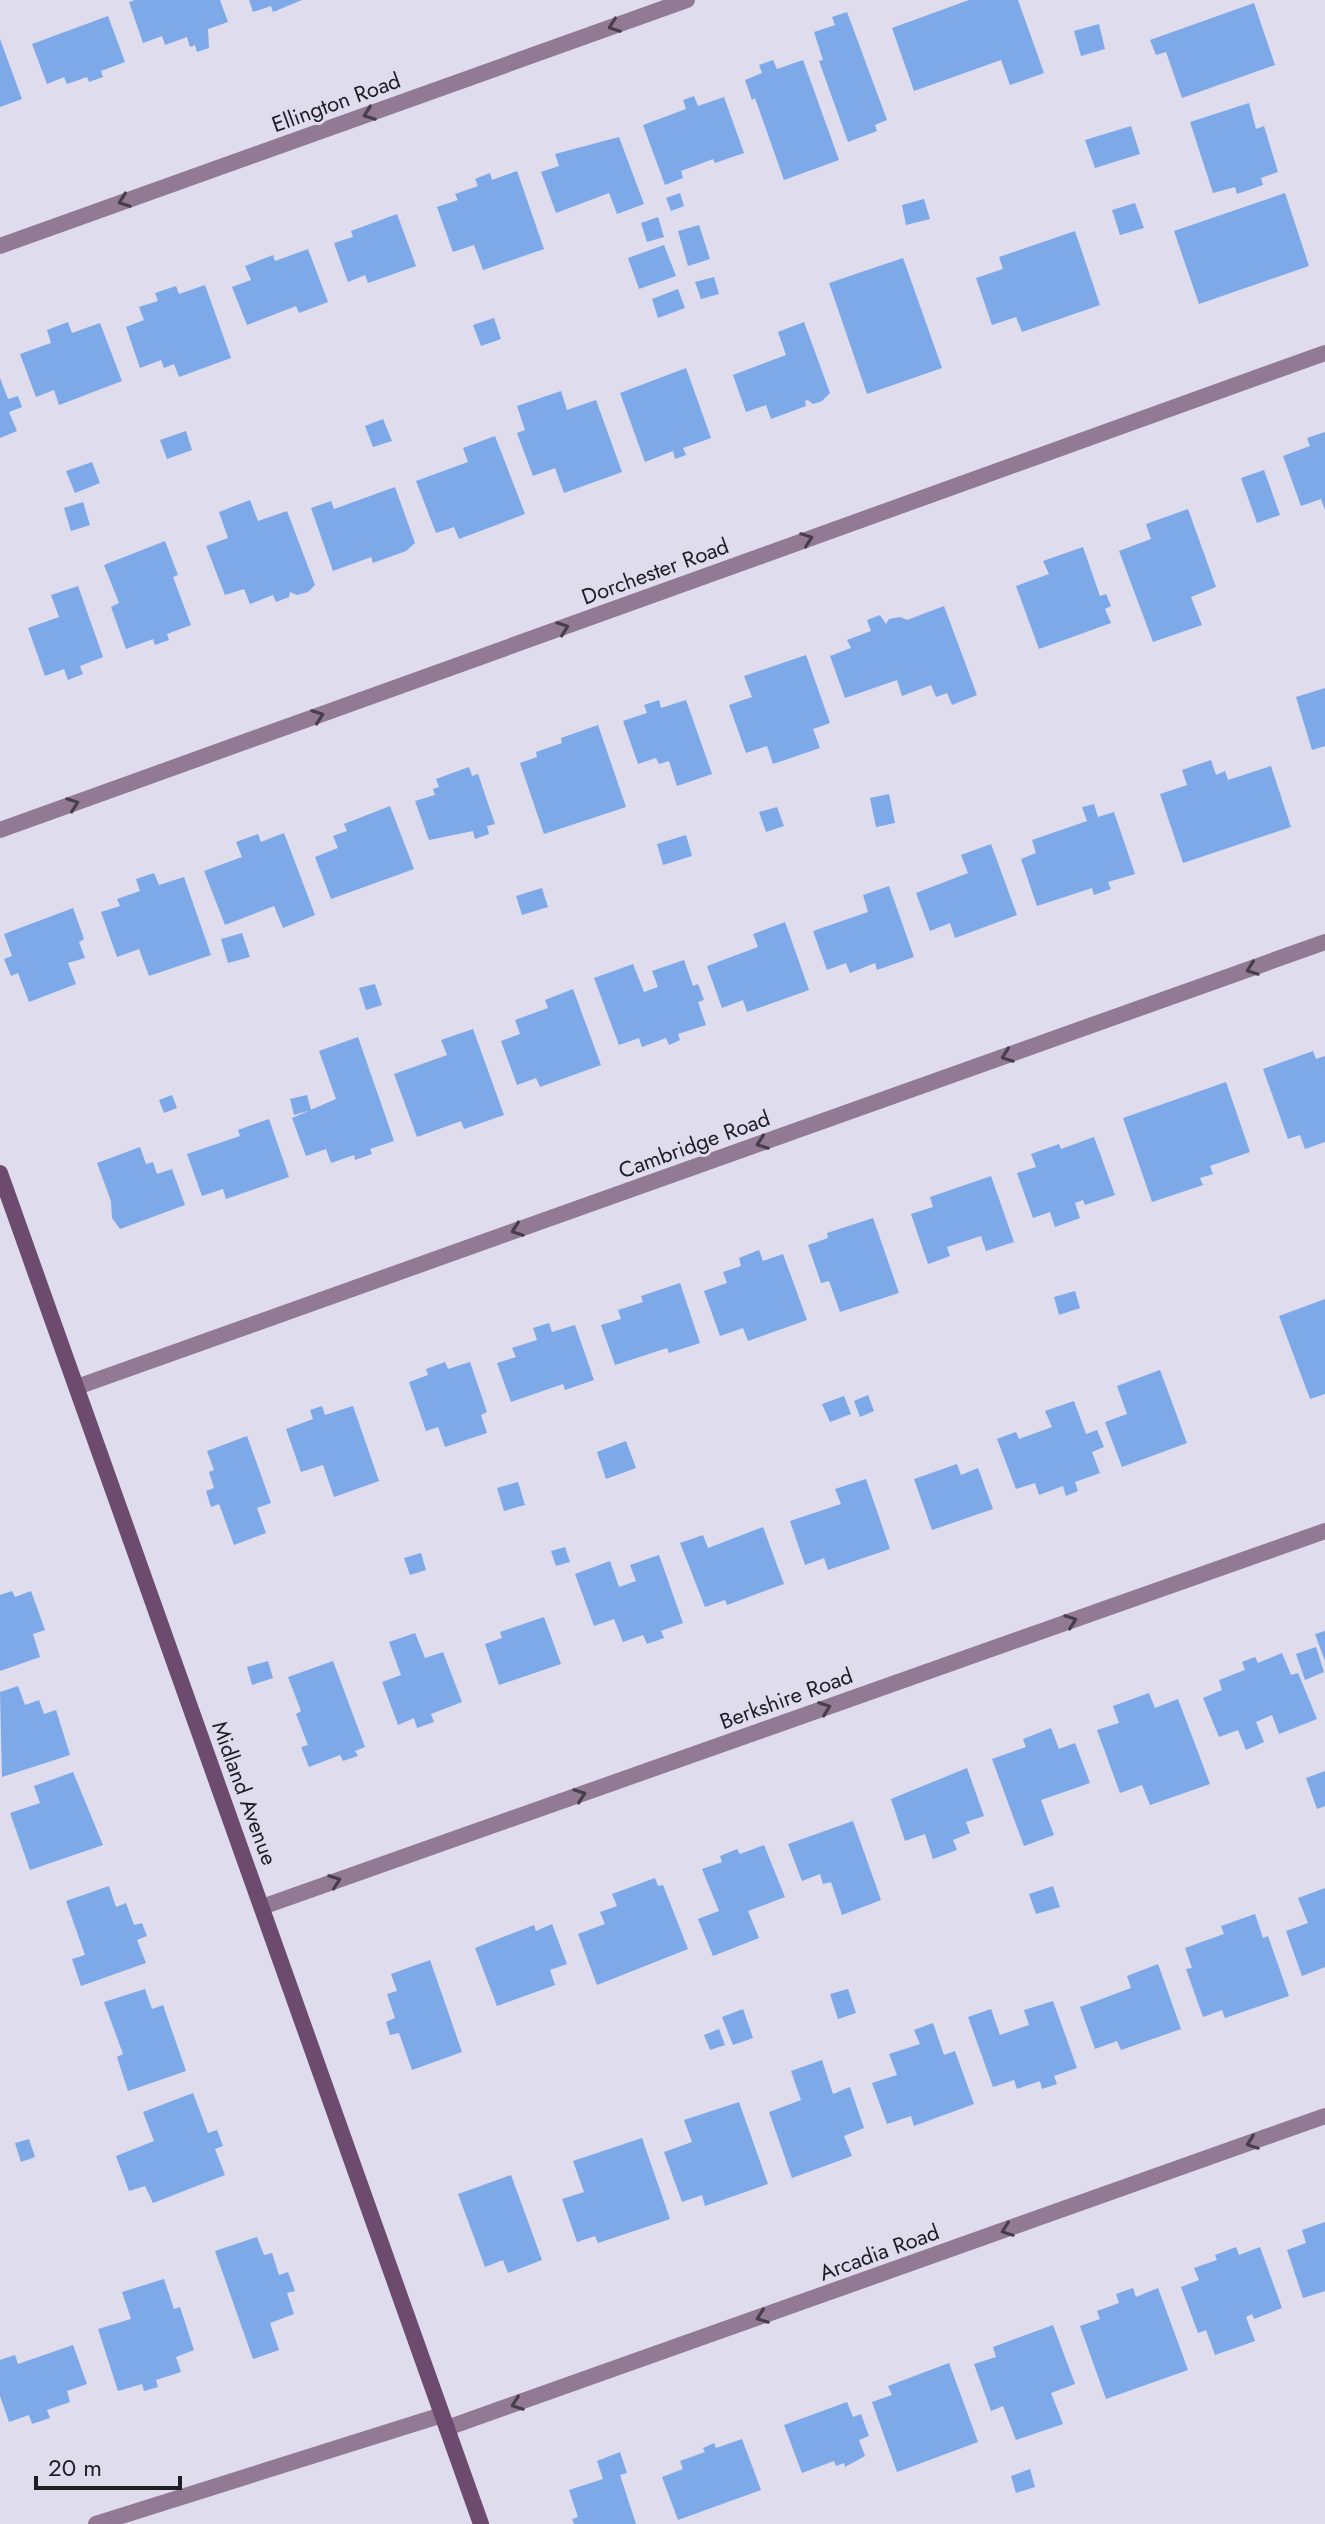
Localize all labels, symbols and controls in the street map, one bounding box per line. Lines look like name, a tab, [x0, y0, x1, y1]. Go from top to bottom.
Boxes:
one-way arrow	[608, 17, 622, 33]
street label: Ellington Road	[267, 64, 405, 140]
one-way arrow	[363, 104, 377, 120]
one-way arrow	[118, 192, 132, 208]
street label: Dorchester Road	[577, 530, 733, 612]
one-way arrow	[799, 533, 813, 549]
one-way arrow	[555, 621, 569, 637]
one-way arrow	[310, 709, 324, 725]
one-way arrow	[66, 797, 80, 813]
one-way arrow	[1245, 959, 1259, 975]
one-way arrow	[1000, 1046, 1014, 1063]
street label: Cambridge Road	[614, 1102, 774, 1186]
one-way arrow	[755, 1133, 769, 1150]
one-way arrow	[511, 1221, 525, 1237]
one-way arrow	[1063, 1614, 1077, 1631]
street label: Berkshire Road	[715, 1659, 857, 1737]
one-way arrow	[818, 1701, 832, 1717]
street label: Midland Avenue	[204, 1717, 286, 1869]
one-way arrow	[573, 1788, 587, 1804]
one-way arrow	[328, 1875, 342, 1891]
one-way arrow	[1245, 2133, 1259, 2149]
street label: Arcadia Road	[814, 2215, 944, 2289]
one-way arrow	[1000, 2220, 1014, 2236]
one-way arrow	[755, 2307, 769, 2324]
one-way arrow	[511, 2395, 525, 2411]
scale bar	[36, 2440, 180, 2490]
text: 20 m	[48, 2450, 102, 2485]

